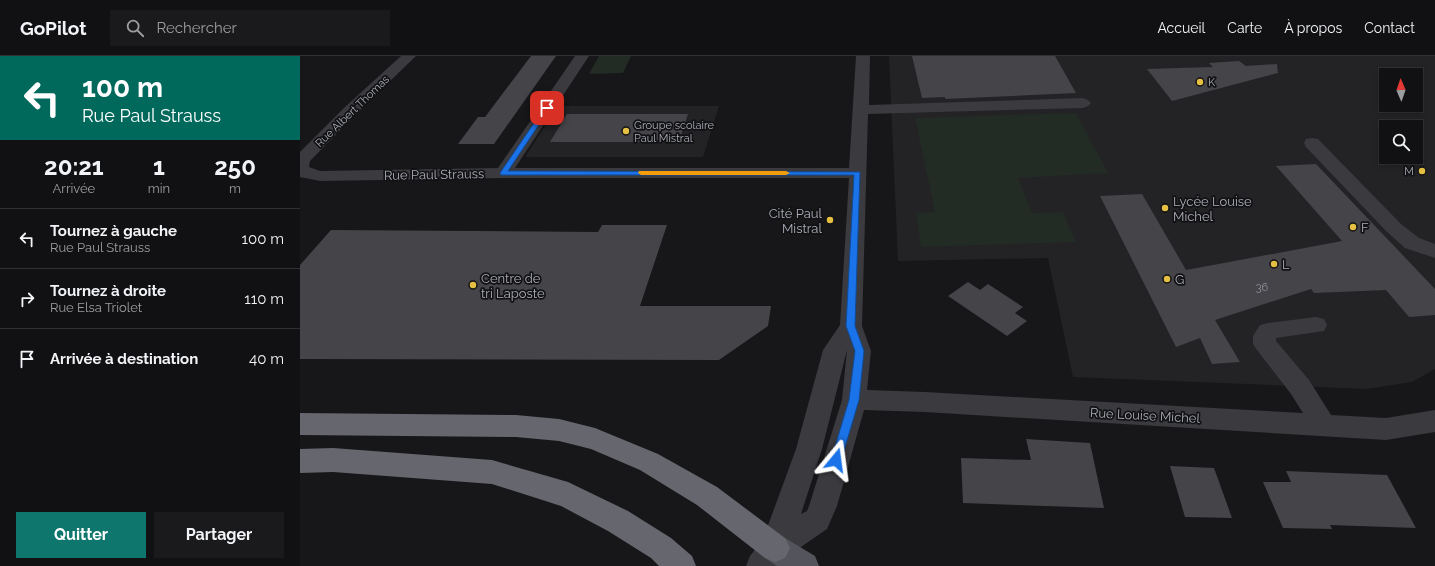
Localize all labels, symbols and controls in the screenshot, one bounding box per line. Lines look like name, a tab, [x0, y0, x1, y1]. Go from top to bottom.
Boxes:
search box	[110, 10, 390, 46]
text: GoPilot	[20, 17, 86, 39]
icon: search	[124, 17, 146, 39]
text: Rechercher	[156, 19, 237, 37]
text: Accueil	[1157, 20, 1205, 36]
text: Carte	[1227, 20, 1262, 36]
text: À propos	[1284, 20, 1342, 36]
text: Contact	[1364, 20, 1415, 36]
north arrow	[1379, 68, 1423, 112]
map controls	[1379, 68, 1423, 164]
text: 100 m	[82, 71, 163, 104]
icon: left	[16, 72, 68, 124]
street label: Rue Albert Thomas	[313, 73, 392, 150]
place label: K	[1208, 76, 1216, 89]
marker: K	[1195, 77, 1205, 87]
pin	[530, 91, 564, 125]
icon: arrive	[536, 97, 558, 119]
text: Rue Paul Strauss	[82, 105, 221, 126]
place label: Groupe scolaire Paul Mistral	[634, 119, 715, 145]
button: search	[1379, 120, 1423, 164]
marker: Groupe scolaire Paul Mistral	[621, 126, 631, 136]
text: 20:21	[44, 152, 104, 181]
text: 1	[153, 152, 165, 181]
text: 250	[214, 152, 256, 181]
place label: M	[1404, 165, 1414, 178]
street label: Rue Paul Strauss	[384, 166, 484, 183]
marker: M	[1417, 166, 1427, 176]
text: Arrivée	[53, 181, 95, 196]
text: min	[148, 181, 170, 196]
text: m	[229, 181, 241, 196]
place label: Lycée Louise Michel	[1173, 194, 1252, 224]
marker: Lycée Louise Michel	[1160, 203, 1170, 213]
place label: Cité Paul Mistral	[769, 206, 822, 236]
marker: Cité Paul Mistral	[825, 215, 835, 225]
place label: F	[1361, 220, 1369, 235]
text: Tournez à gauche	[50, 222, 177, 240]
marker: F	[1348, 222, 1358, 232]
icon: left	[16, 228, 38, 250]
text: 100 m	[242, 230, 284, 248]
text: Rue Paul Strauss	[50, 240, 150, 255]
place label: L	[1282, 257, 1290, 272]
marker: L	[1269, 259, 1279, 269]
place label: Centre de tri Laposte	[481, 271, 545, 301]
place label: G	[1175, 272, 1184, 287]
marker: G	[1162, 274, 1172, 284]
marker: Centre de tri Laposte	[468, 280, 478, 290]
house number: 36	[1256, 281, 1269, 294]
text: Tournez à droite	[50, 282, 166, 300]
icon: right	[16, 288, 38, 310]
text: 110 m	[244, 290, 284, 308]
text: Rue Elsa Triolet	[50, 300, 142, 315]
icon: arrive	[16, 348, 38, 370]
text: Arrivée à destination	[50, 350, 198, 368]
text: 40 m	[249, 350, 284, 368]
street label: Rue Louise Michel	[1090, 405, 1201, 426]
position arrow	[815, 439, 857, 481]
button: Quitter	[16, 512, 146, 558]
button: Partager	[154, 512, 284, 558]

